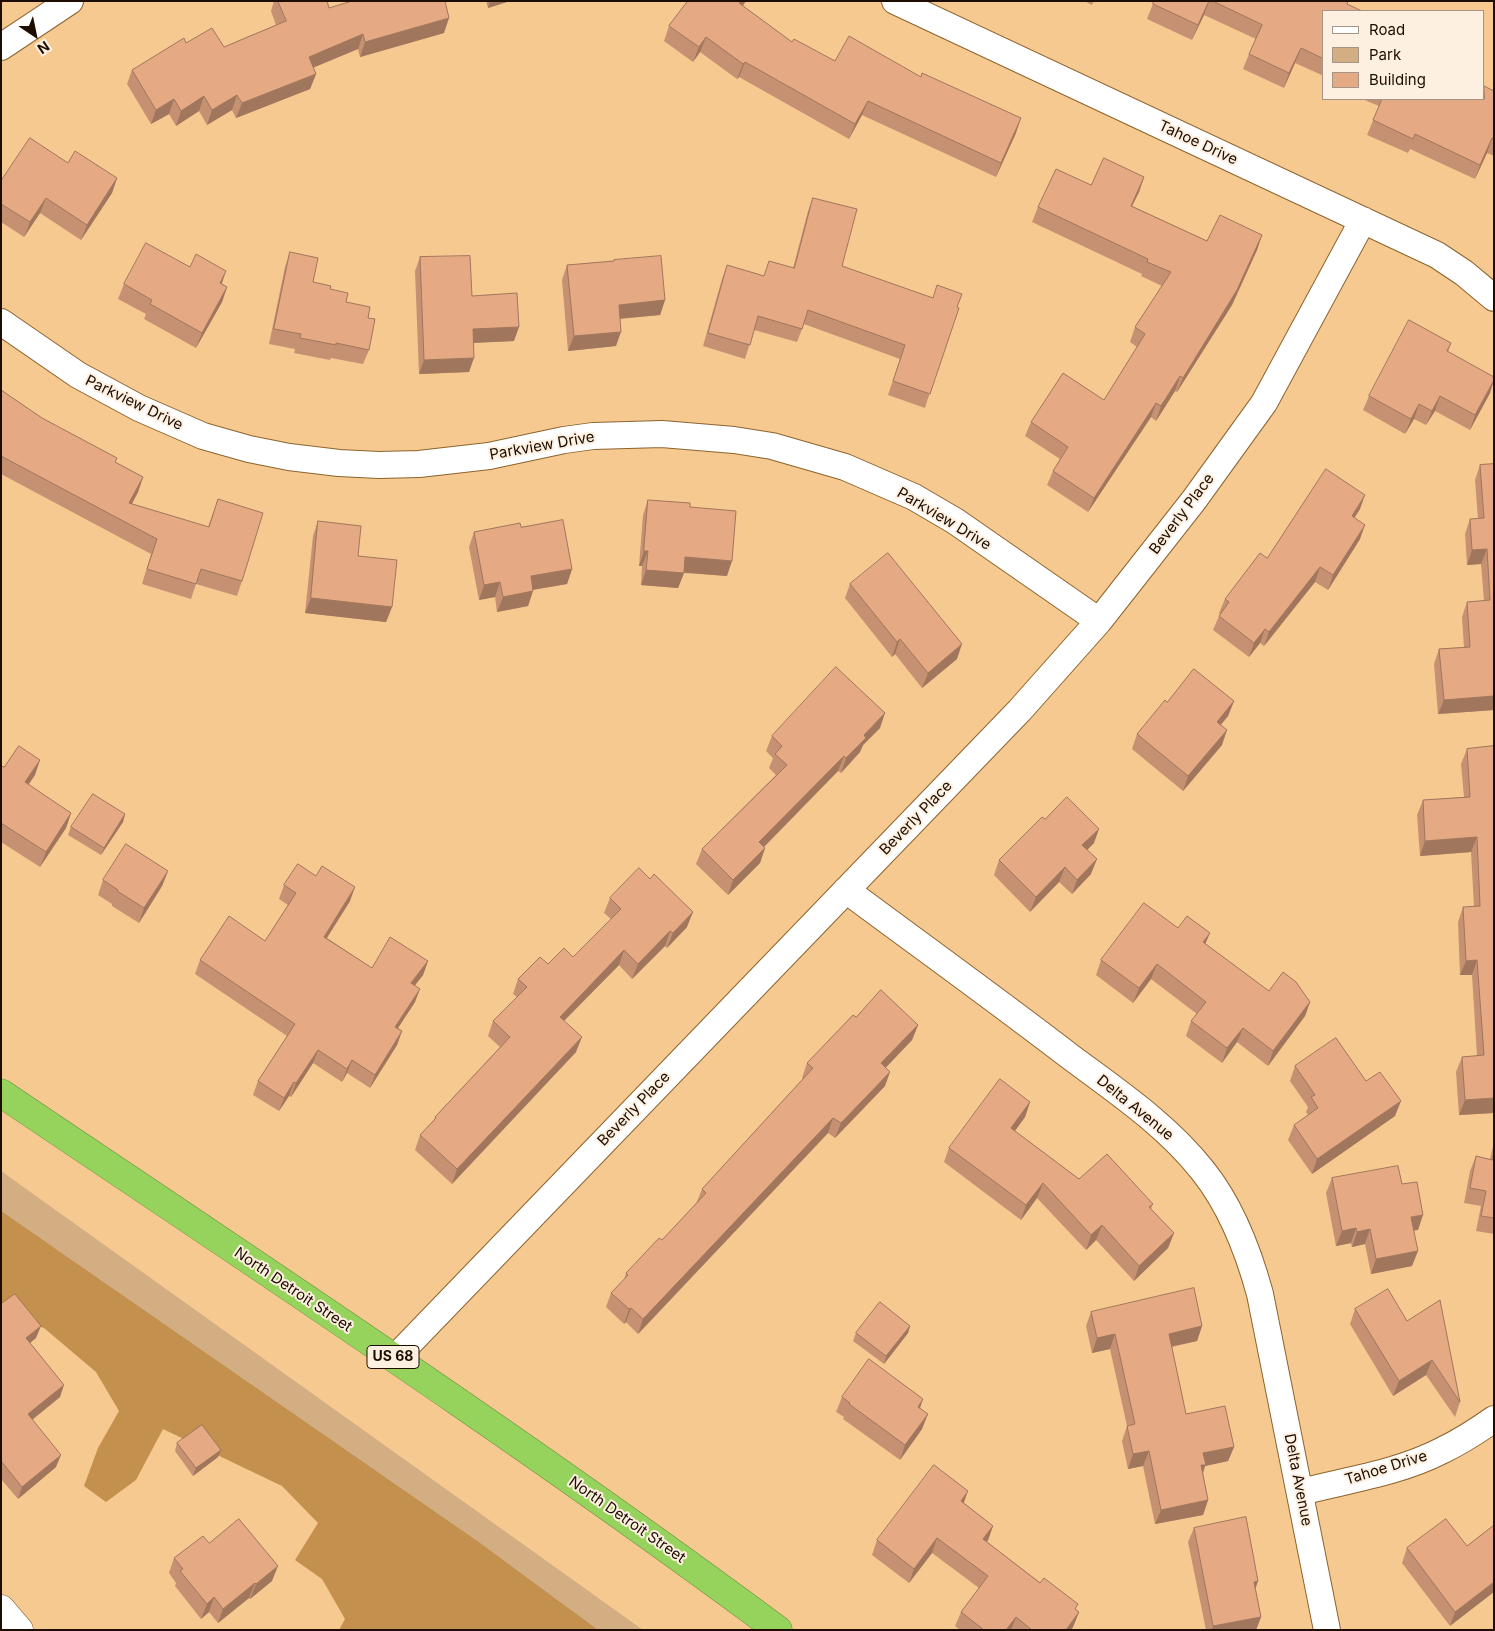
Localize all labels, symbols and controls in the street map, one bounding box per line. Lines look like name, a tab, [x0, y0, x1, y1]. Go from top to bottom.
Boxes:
north arrow	[10, 10, 60, 60]
legend	[1322, 10, 1485, 100]
text: Road	[1369, 20, 1405, 39]
text: N	[34, 38, 53, 58]
text: Park	[1369, 45, 1401, 64]
text: Building	[1369, 70, 1426, 89]
street label: Tahoe Drive	[1156, 117, 1240, 169]
street label: Parkview Drive	[82, 372, 186, 434]
street label: Parkview Drive	[488, 428, 596, 464]
street label: Beverly Place	[1146, 470, 1218, 558]
street label: Parkview Drive	[894, 484, 994, 554]
street label: Beverly Place	[876, 777, 956, 859]
street label: Beverly Place	[594, 1068, 674, 1150]
street label: Delta Avenue	[1093, 1072, 1177, 1144]
street label: North Detroit Street	[231, 1244, 355, 1336]
road number: US 68	[367, 1345, 419, 1368]
street label: Delta Avenue	[1280, 1432, 1316, 1528]
street label: Tahoe Drive	[1343, 1447, 1429, 1489]
street label: North Detroit Street	[565, 1473, 689, 1567]

